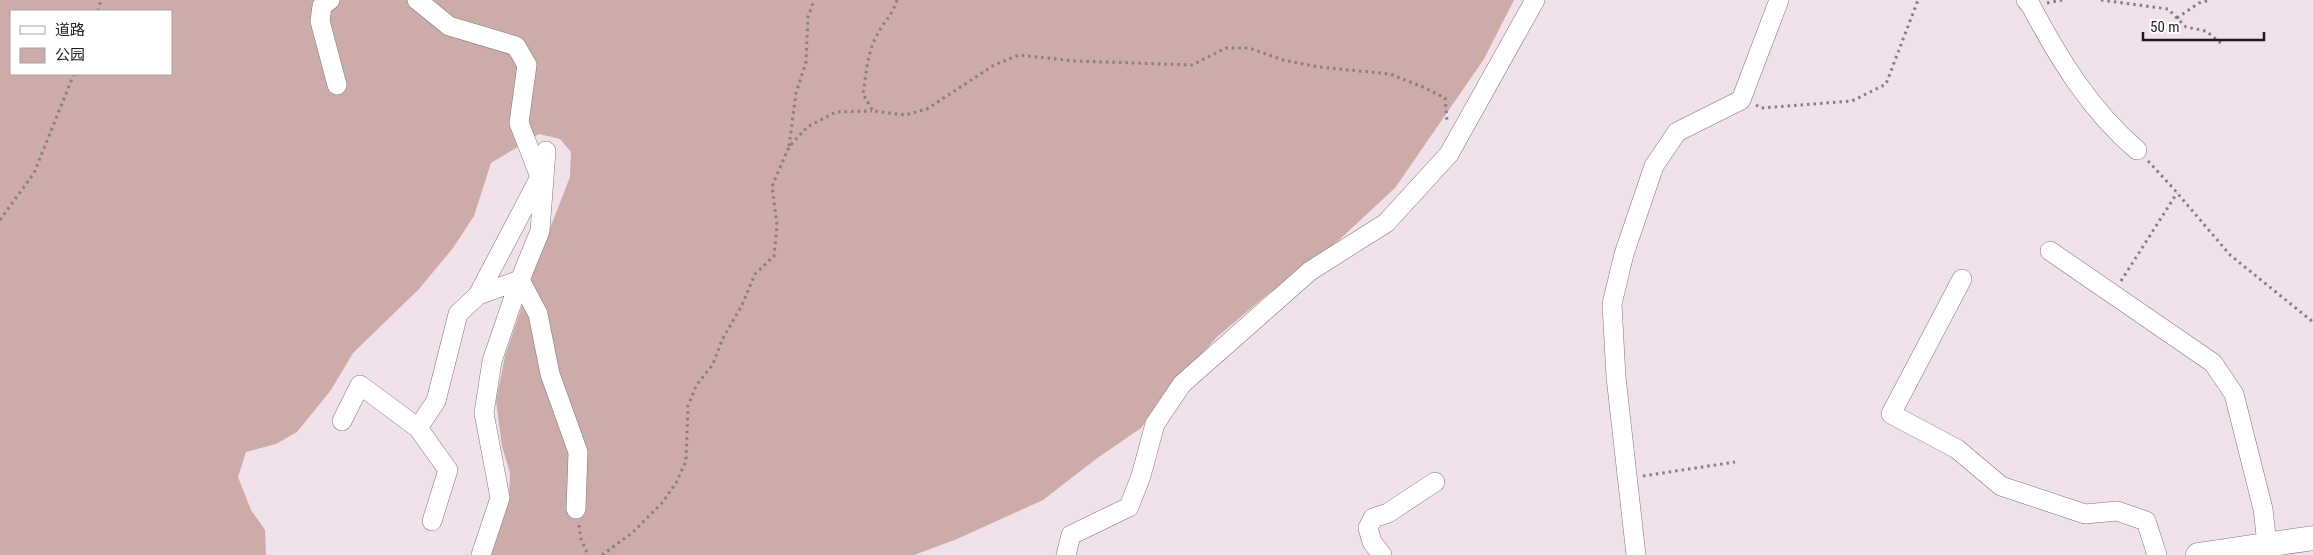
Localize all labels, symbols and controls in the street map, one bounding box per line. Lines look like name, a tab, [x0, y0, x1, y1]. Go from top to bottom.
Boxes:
legend	[10, 10, 172, 75]
scale bar	[2143, 10, 2264, 42]
text: 50 m	[2150, 18, 2180, 36]
text: 道路	[55, 21, 85, 39]
text: 公园	[55, 46, 85, 64]

